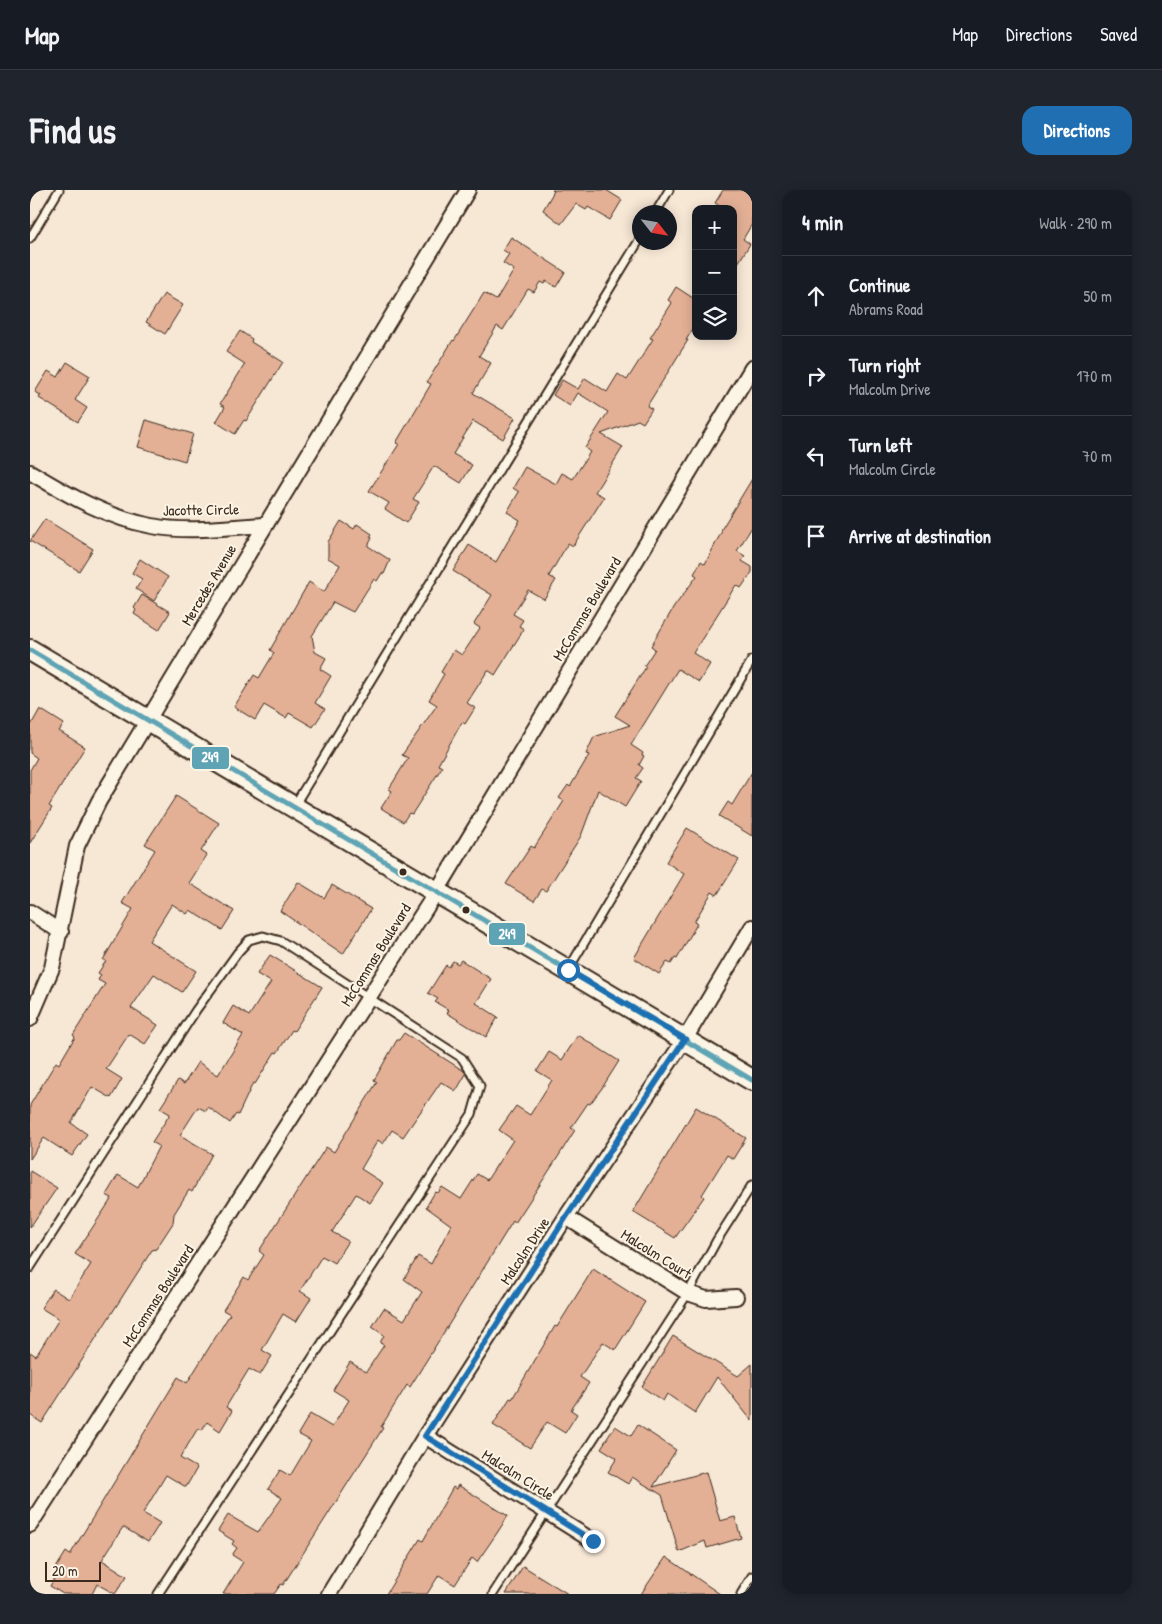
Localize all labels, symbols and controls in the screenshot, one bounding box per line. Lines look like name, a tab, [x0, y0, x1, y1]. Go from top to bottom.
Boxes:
text: Map	[25, 19, 59, 51]
text: Map	[953, 22, 978, 47]
text: Directions	[1006, 22, 1072, 47]
text: Saved	[1100, 22, 1137, 47]
button: Directions	[1022, 106, 1132, 155]
text: Find us	[30, 107, 116, 154]
north arrow	[632, 205, 677, 250]
map controls	[692, 205, 737, 340]
button: +	[692, 205, 737, 250]
text: 4 min	[802, 208, 843, 237]
text: Walk · 290 m	[1039, 212, 1112, 234]
button: −	[692, 250, 737, 295]
text: Continue	[849, 272, 910, 298]
icon: ahead	[802, 282, 830, 310]
text: 50 m	[1084, 285, 1112, 307]
button: layers	[692, 295, 737, 340]
text: Abrams Road	[849, 298, 923, 320]
text: Turn right	[849, 352, 920, 378]
icon: right	[802, 362, 830, 390]
text: 170 m	[1077, 365, 1112, 387]
text: Malcolm Drive	[849, 378, 931, 400]
text: Turn left	[849, 432, 912, 458]
icon: left	[802, 442, 830, 470]
text: 70 m	[1082, 445, 1112, 467]
text: Malcolm Circle	[849, 458, 936, 480]
street label: Jacotte Circle	[163, 498, 239, 521]
icon: arrive	[802, 522, 830, 550]
text: Arrive at destination	[849, 523, 991, 549]
street label: Mercedes Avenue	[176, 540, 241, 629]
street label: McCommas Boulevard	[547, 553, 626, 665]
line badge: 249	[191, 746, 230, 770]
text: 249	[202, 747, 219, 766]
unlabelled marker	[398, 867, 408, 877]
street label: McCommas Boulevard	[336, 899, 416, 1010]
unlabelled marker	[461, 905, 471, 915]
line badge: 249	[488, 922, 526, 946]
text: 249	[499, 924, 516, 943]
route start	[557, 959, 580, 982]
street label: Malcolm Drive	[495, 1213, 554, 1289]
street label: Malcolm Court	[617, 1224, 696, 1284]
street label: McCommas Boulevard	[117, 1241, 198, 1351]
street label: Malcolm Circle	[478, 1444, 558, 1505]
route end	[582, 1530, 605, 1553]
scale bar	[45, 1559, 101, 1582]
text: 20 m	[52, 1561, 78, 1580]

